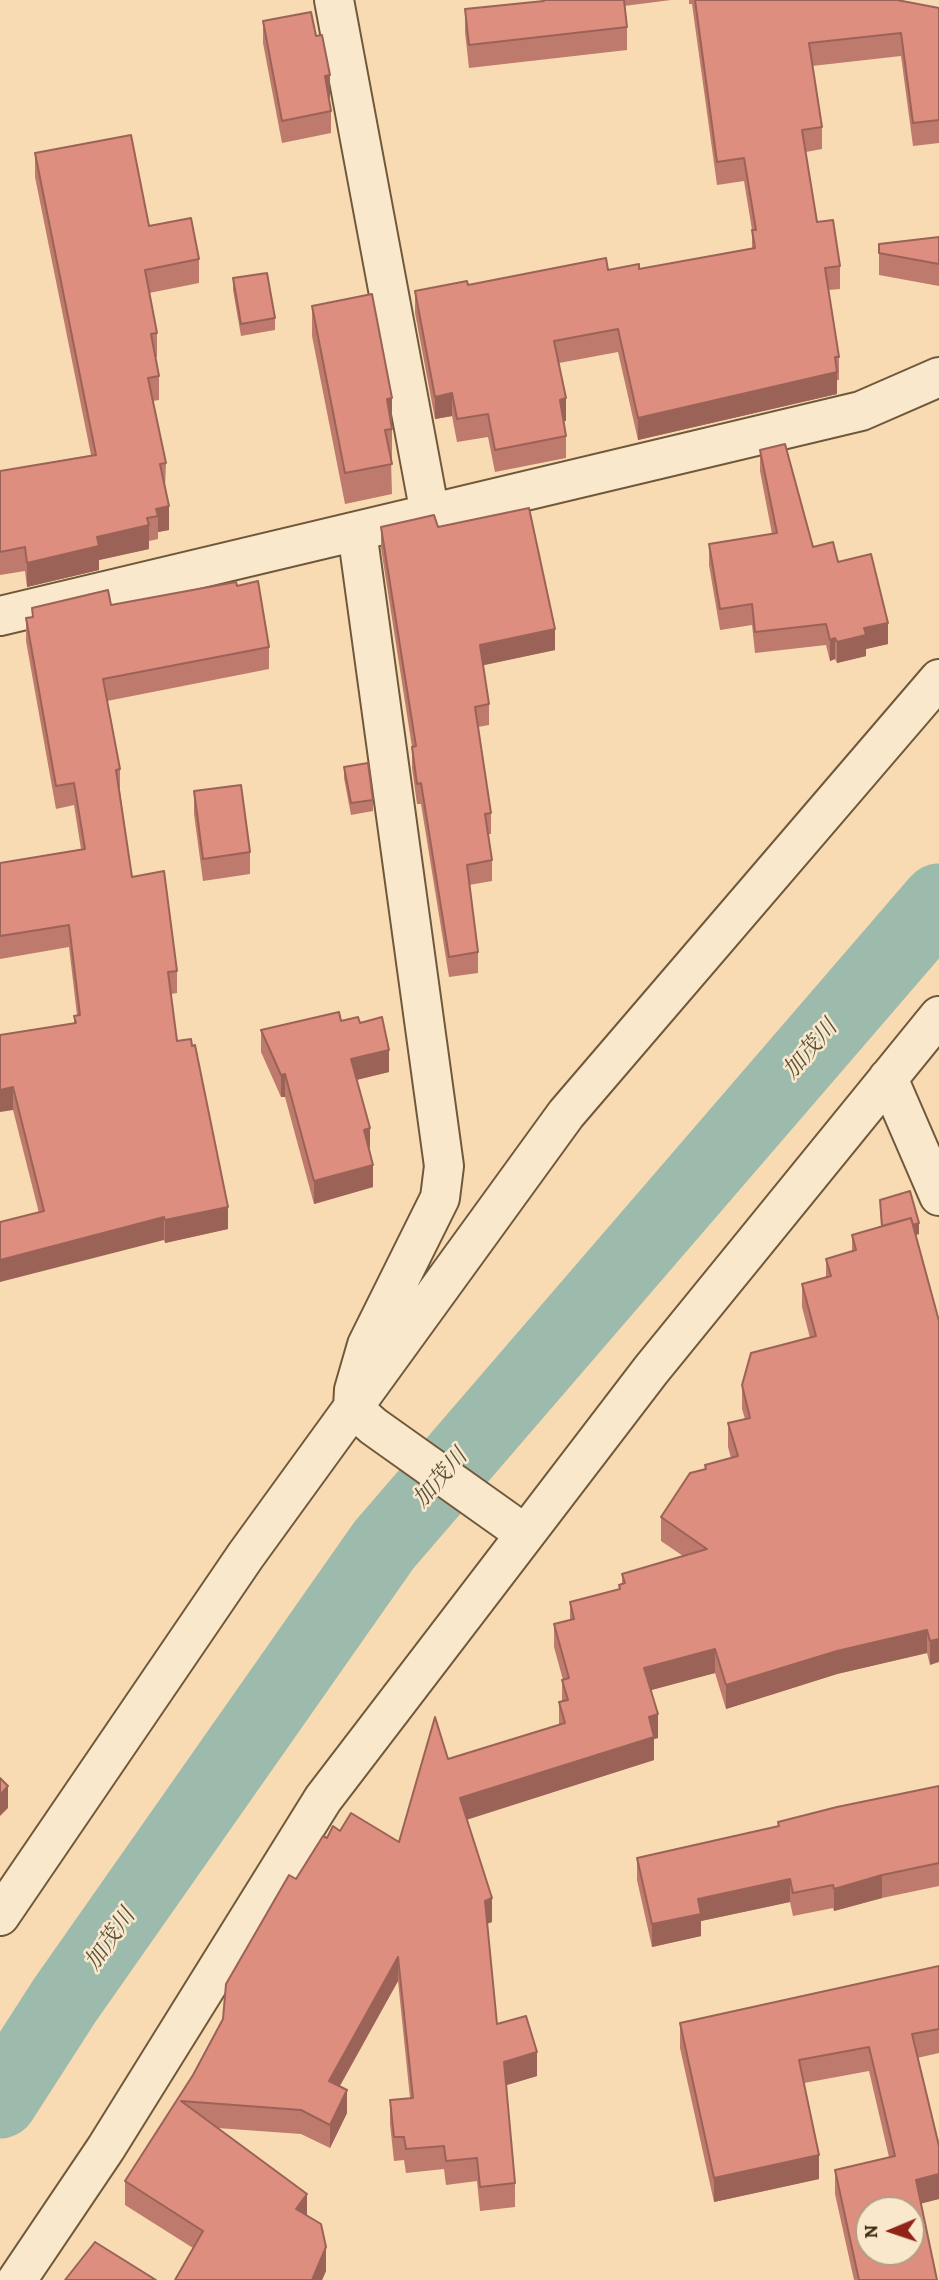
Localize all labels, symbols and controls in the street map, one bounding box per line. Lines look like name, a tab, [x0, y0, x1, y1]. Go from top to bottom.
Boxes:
water label: 加茂川	[778, 1015, 844, 1085]
water label: 加茂川	[408, 1444, 474, 1514]
water label: 加茂川	[80, 1904, 142, 1976]
north arrow	[855, 2196, 925, 2266]
text: N	[858, 2224, 884, 2239]

